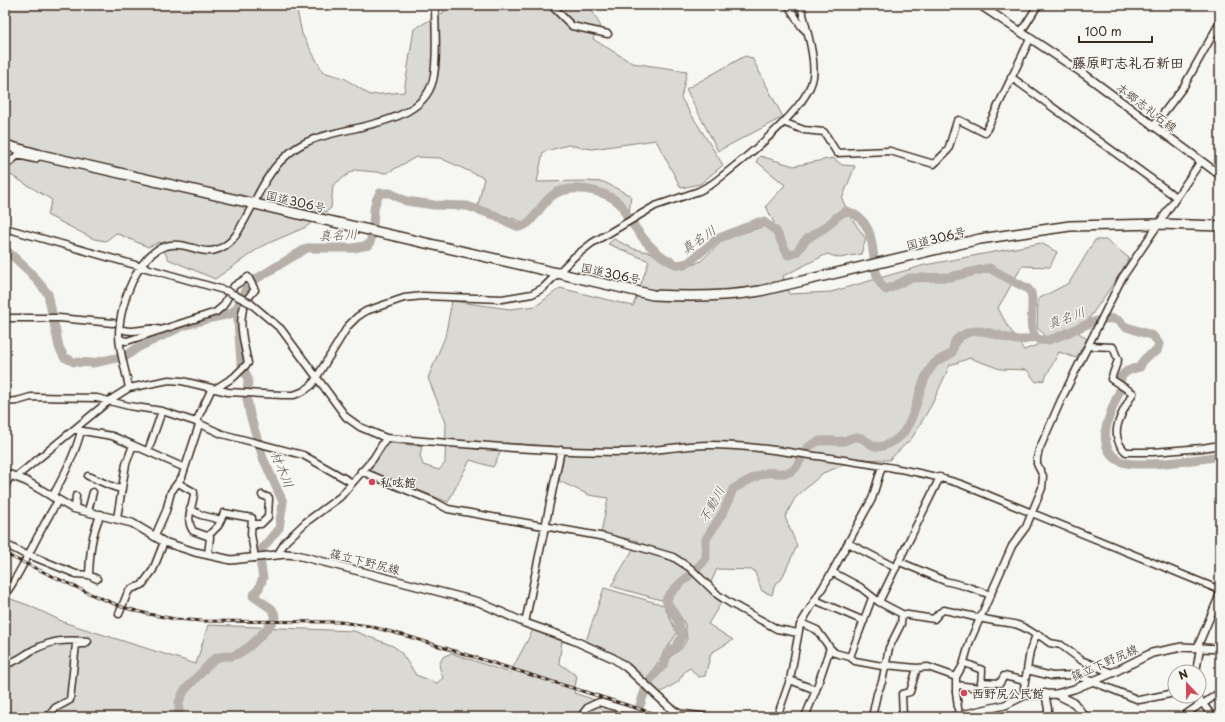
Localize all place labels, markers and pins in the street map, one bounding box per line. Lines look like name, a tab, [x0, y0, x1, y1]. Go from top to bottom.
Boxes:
place label: 私呟館	[380, 473, 416, 491]
marker: 私呟館	[367, 477, 377, 487]
place label: 西野尻公民館	[972, 684, 1044, 702]
marker: 西野尻公民館	[959, 688, 969, 698]

